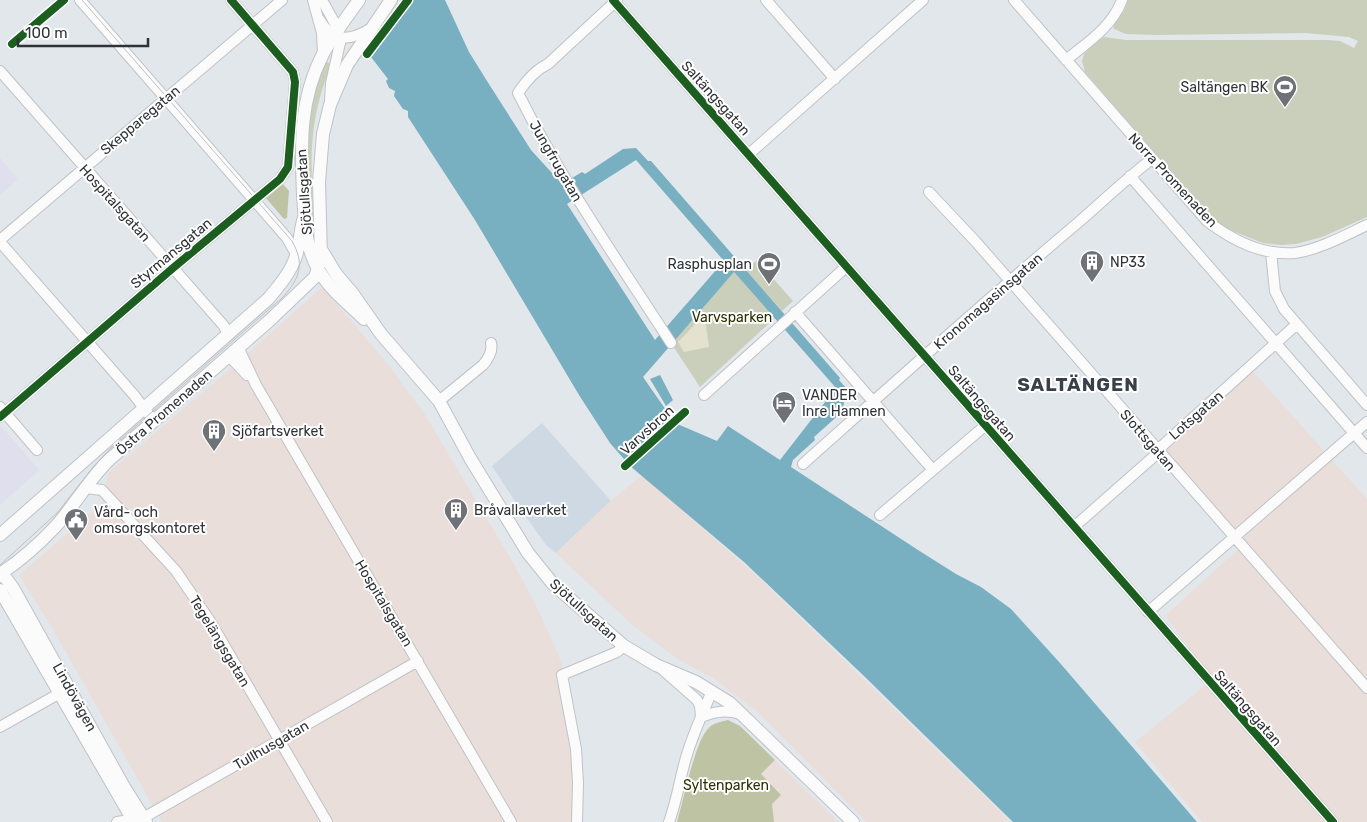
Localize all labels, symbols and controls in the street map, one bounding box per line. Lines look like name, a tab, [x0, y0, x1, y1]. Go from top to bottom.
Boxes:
scale bar	[18, 15, 148, 47]
text: 100 m	[25, 24, 67, 42]
street label: Saltängsgatan	[678, 57, 754, 139]
sports icon: Saltängen BK	[1272, 74, 1298, 108]
place label: Saltängen BK	[1181, 79, 1269, 96]
street label: Skepparegatan	[97, 82, 184, 159]
street label: Jungfrugatan	[525, 118, 586, 205]
street label: Norra Promenaden	[1125, 130, 1221, 231]
street label: Sjötullsgatan	[293, 149, 316, 235]
street label: Hospitalsgatan	[75, 161, 154, 246]
street label: Styrmansgatan	[127, 214, 215, 292]
building icon: NP33	[1079, 249, 1105, 283]
street label: Kronomagasinsgatan	[931, 250, 1046, 353]
sports icon: Rasphusplan	[756, 251, 782, 285]
place label: NP33	[1110, 254, 1145, 271]
place label: Rasphusplan	[668, 256, 752, 273]
park label: Varvsparken	[692, 309, 772, 326]
street label: Saltängsgatan	[944, 362, 1019, 445]
street label: Östra Promenaden	[113, 366, 216, 459]
district label: SALTÄNGEN	[1017, 373, 1139, 396]
place label: VANDER Inre Hamnen	[802, 387, 886, 420]
street label: Lotsgatan	[1166, 387, 1227, 443]
hotel icon: VANDER Inre Hamnen	[771, 390, 797, 424]
street label: Varvsbron	[617, 402, 678, 459]
street label: Slottsgatan	[1116, 406, 1179, 475]
building icon: Sjöfartsverket	[201, 418, 227, 452]
place label: Sjöfartsverket	[232, 423, 324, 440]
building icon: Bråvallaverket	[443, 497, 469, 531]
place label: Bråvallaverket	[474, 502, 567, 519]
place label: Vård- och omsorgskontoret	[94, 504, 206, 537]
public building icon: Vård- och omsorgskontoret	[63, 507, 89, 541]
street label: Hospitalsgatan	[351, 557, 416, 650]
street label: Sjötullsgatan	[546, 575, 621, 645]
street label: Tegelängsgatan	[186, 592, 254, 690]
street label: Lindövägen	[49, 660, 100, 734]
street label: Saltängsgatan	[1210, 667, 1285, 750]
street label: Tullhusgatan	[231, 717, 312, 774]
park label: Syltenparken	[683, 777, 769, 794]

